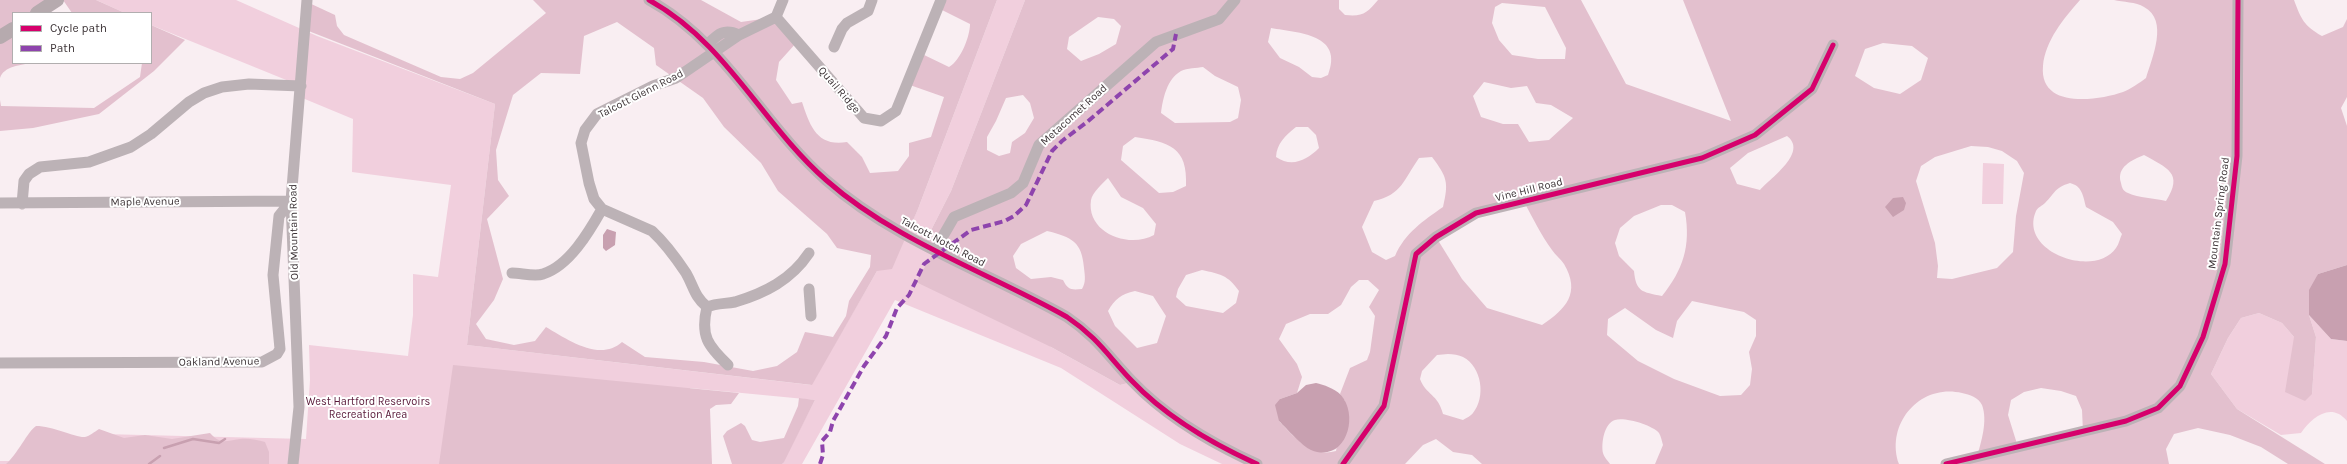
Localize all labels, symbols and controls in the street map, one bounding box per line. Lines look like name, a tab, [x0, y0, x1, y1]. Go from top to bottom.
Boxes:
legend	[12, 12, 152, 64]
text: Cycle path	[50, 21, 107, 35]
text: Path	[50, 41, 75, 55]
street label: Quail Ridge	[815, 64, 863, 116]
street label: Talcott Glenn Road	[596, 67, 686, 121]
street label: Metacomet Road	[1038, 82, 1110, 148]
street label: Mountain Spring Road	[2206, 156, 2232, 270]
street label: Vine Hill Road	[1494, 175, 1564, 205]
street label: Old Mountain Road	[287, 184, 301, 280]
street label: Maple Avenue	[110, 195, 180, 209]
street label: Talcott Notch Road	[898, 214, 988, 270]
street label: Oakland Avenue	[179, 355, 259, 369]
park label: West Hartford Reservoirs Recreation Area	[306, 395, 430, 421]

